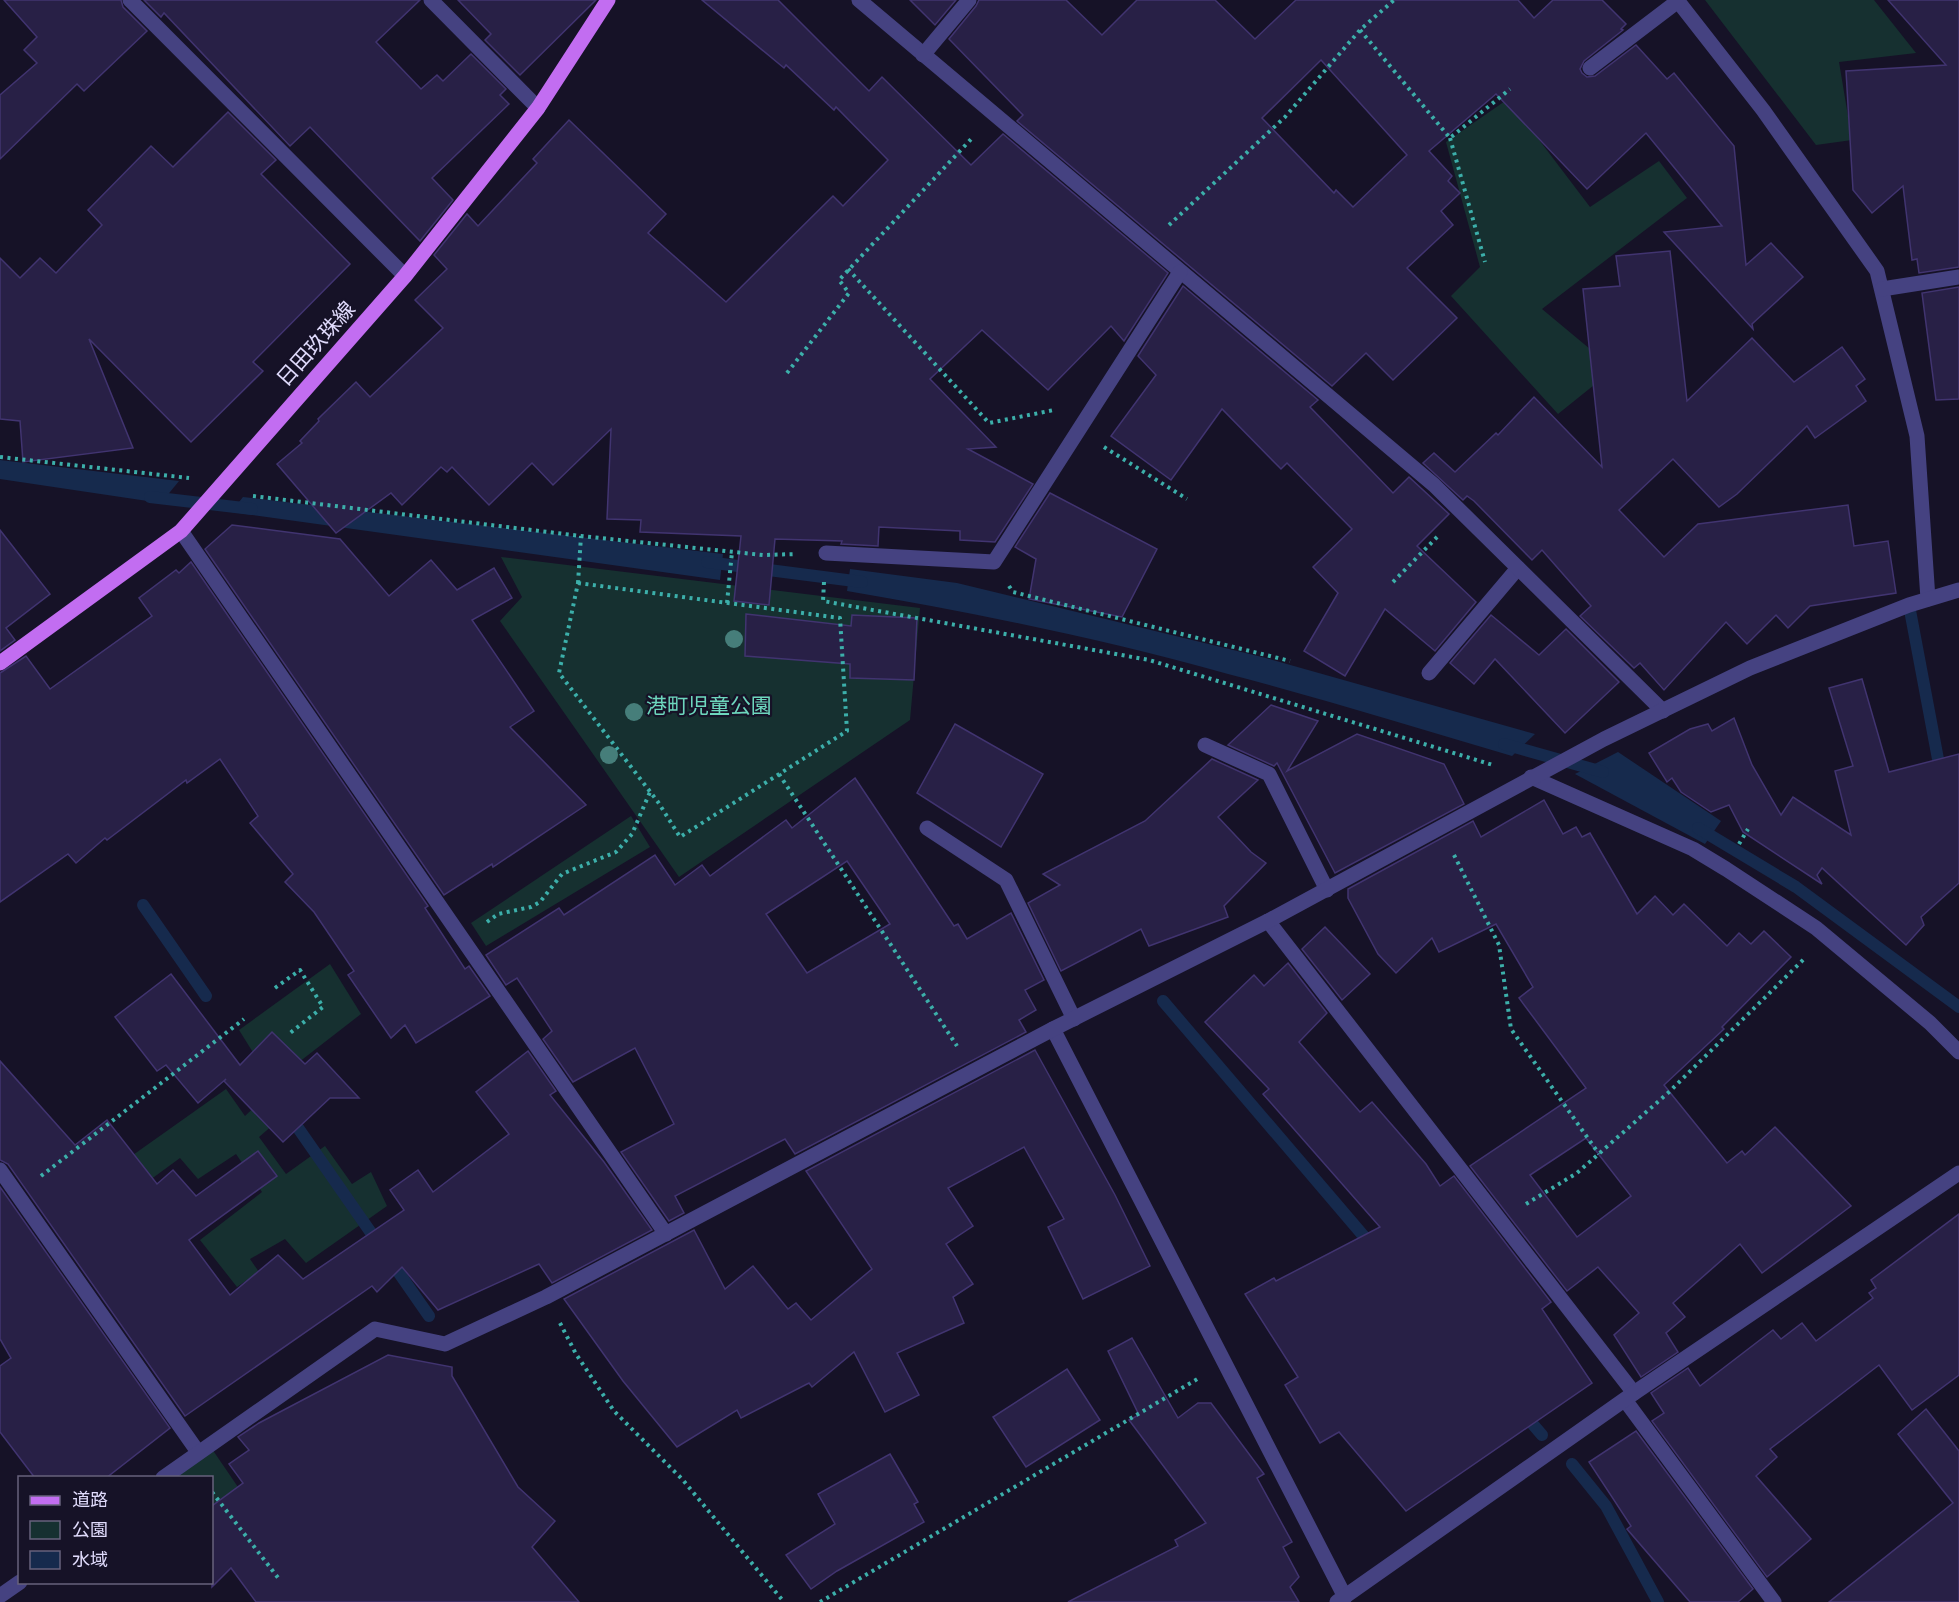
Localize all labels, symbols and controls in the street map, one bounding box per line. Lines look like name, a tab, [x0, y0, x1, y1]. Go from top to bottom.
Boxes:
street label: 日田玖珠線	[273, 298, 359, 390]
park label: 港町児童公園	[646, 695, 772, 717]
legend	[18, 1476, 213, 1584]
text: 道路	[72, 1490, 108, 1510]
text: 公園	[72, 1521, 108, 1540]
text: 水域	[72, 1551, 108, 1570]

